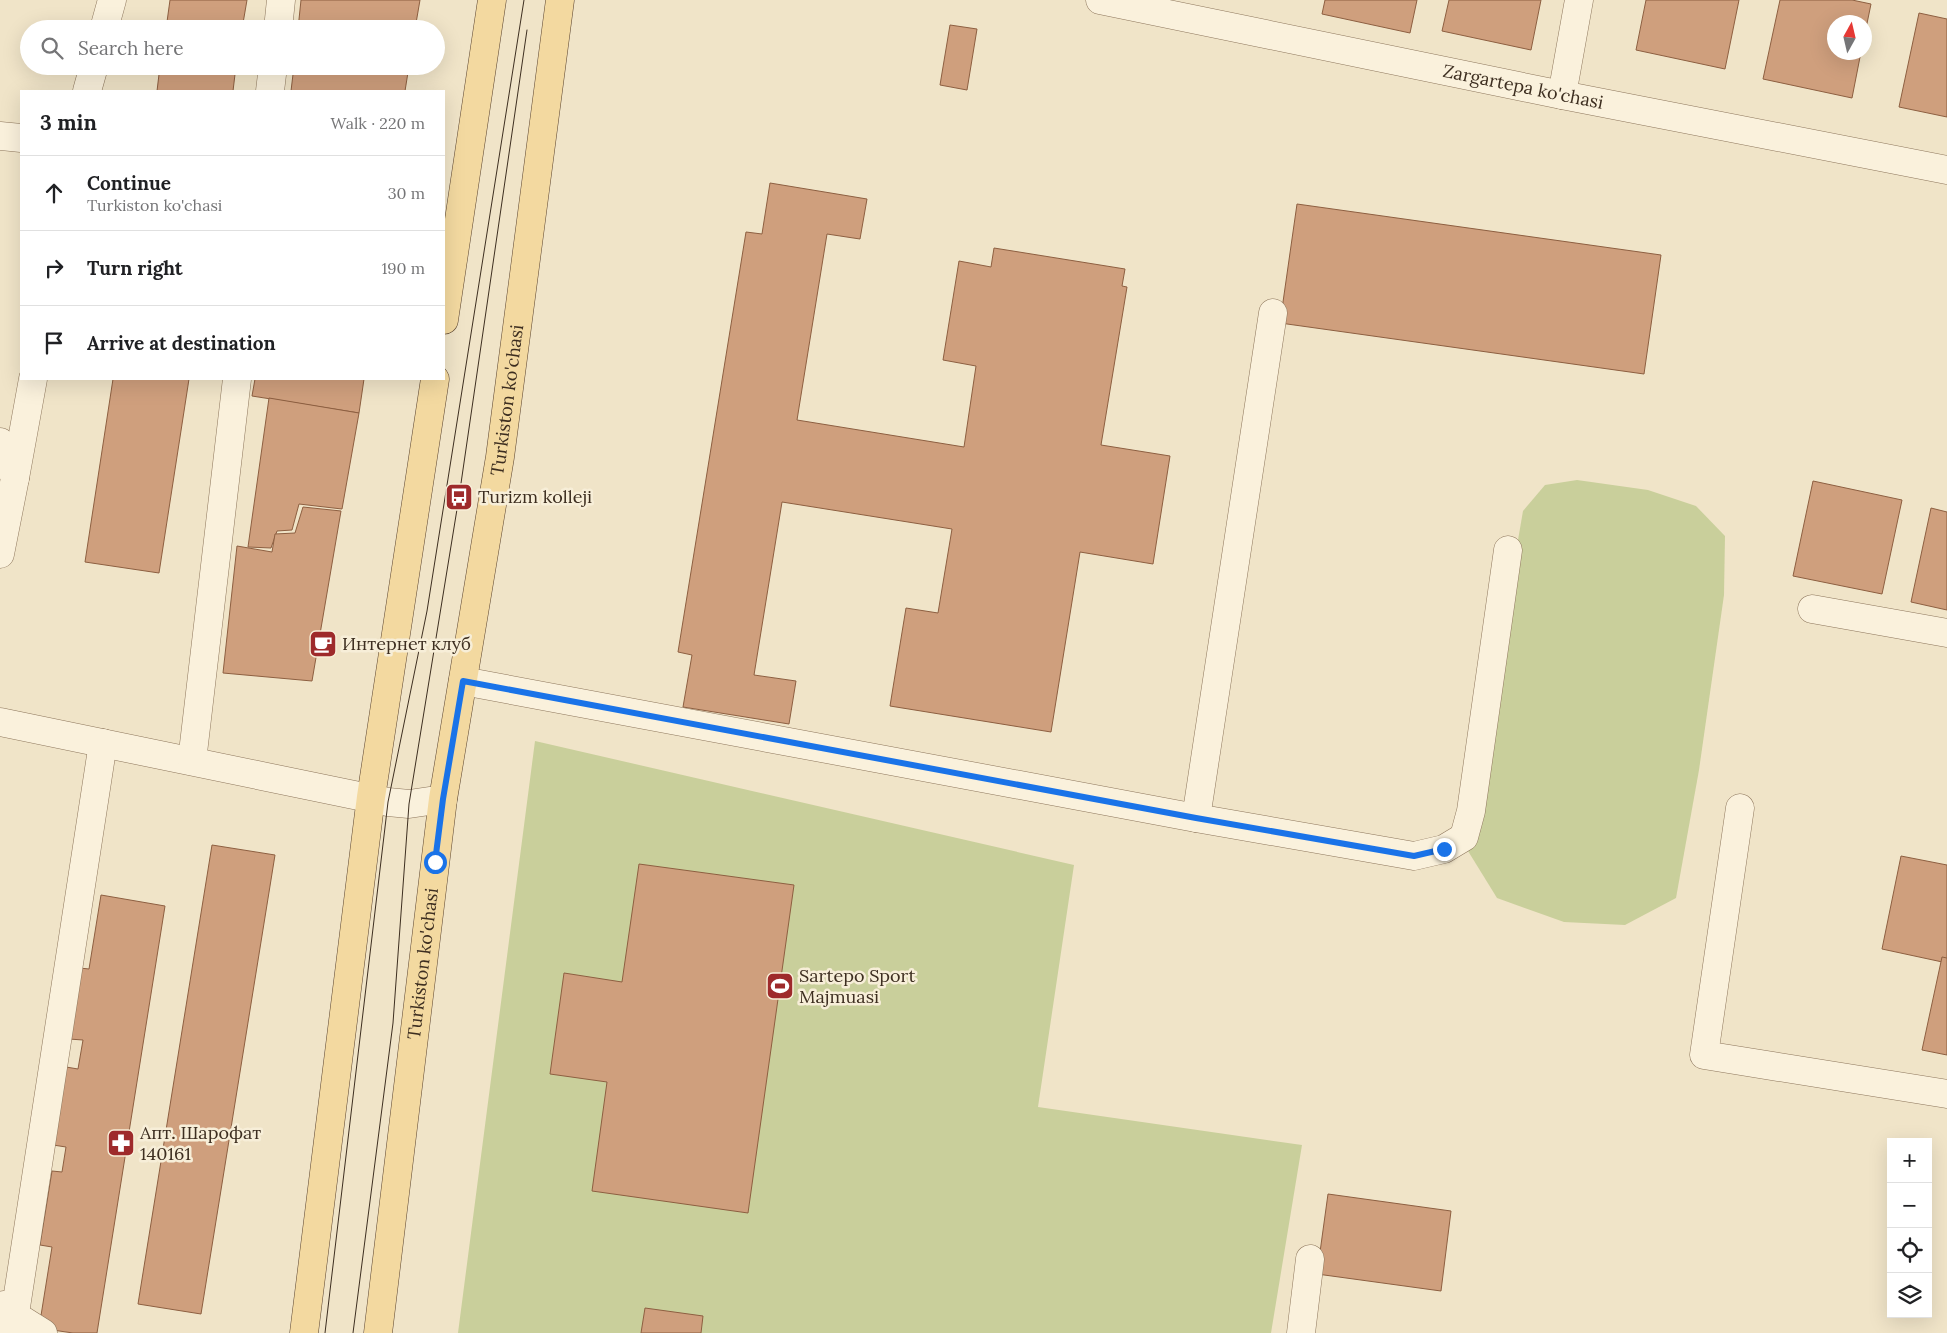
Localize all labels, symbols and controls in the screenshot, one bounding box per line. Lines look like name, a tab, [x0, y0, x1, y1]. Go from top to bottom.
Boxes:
north arrow	[1827, 15, 1872, 60]
search box	[20, 20, 445, 75]
icon: search	[38, 34, 66, 62]
text: Search here	[78, 36, 184, 60]
street label: Zargartepa ko'chasi	[1441, 59, 1605, 114]
text: 3 min	[40, 109, 97, 136]
text: Walk · 220 m	[330, 113, 425, 133]
text: Continue	[87, 171, 171, 195]
icon: ahead	[40, 179, 68, 207]
text: 30 m	[388, 183, 425, 203]
text: Turkiston ko'chasi	[87, 195, 222, 215]
icon: right	[40, 254, 68, 282]
text: Turn right	[87, 256, 183, 280]
text: 190 m	[381, 258, 425, 278]
street label: Turkiston ko'chasi	[485, 323, 528, 477]
icon: arrive	[40, 329, 68, 357]
text: Arrive at destination	[87, 331, 276, 355]
bus stop icon: Turizm kolleji	[444, 482, 474, 512]
place label: Turizm kolleji	[478, 485, 592, 508]
cafe icon: Интернет клуб	[308, 629, 338, 659]
place label: Интернет клуб	[342, 632, 471, 655]
route end	[1433, 838, 1456, 861]
route start	[424, 851, 447, 874]
street label: Turkiston ko'chasi	[402, 887, 443, 1041]
place label: Sartepo Sport Majmuasi	[799, 964, 915, 1008]
sports icon: Sartepo Sport Majmuasi	[765, 971, 795, 1001]
place label: Апт. Шарофат 140161	[139, 1121, 261, 1165]
pharmacy icon: Апт. Шарофат 140161	[106, 1128, 136, 1158]
map controls	[1887, 1138, 1932, 1318]
button: +	[1887, 1138, 1932, 1183]
button: −	[1887, 1183, 1932, 1228]
button: locate	[1887, 1228, 1932, 1273]
button: layers	[1887, 1273, 1932, 1318]

